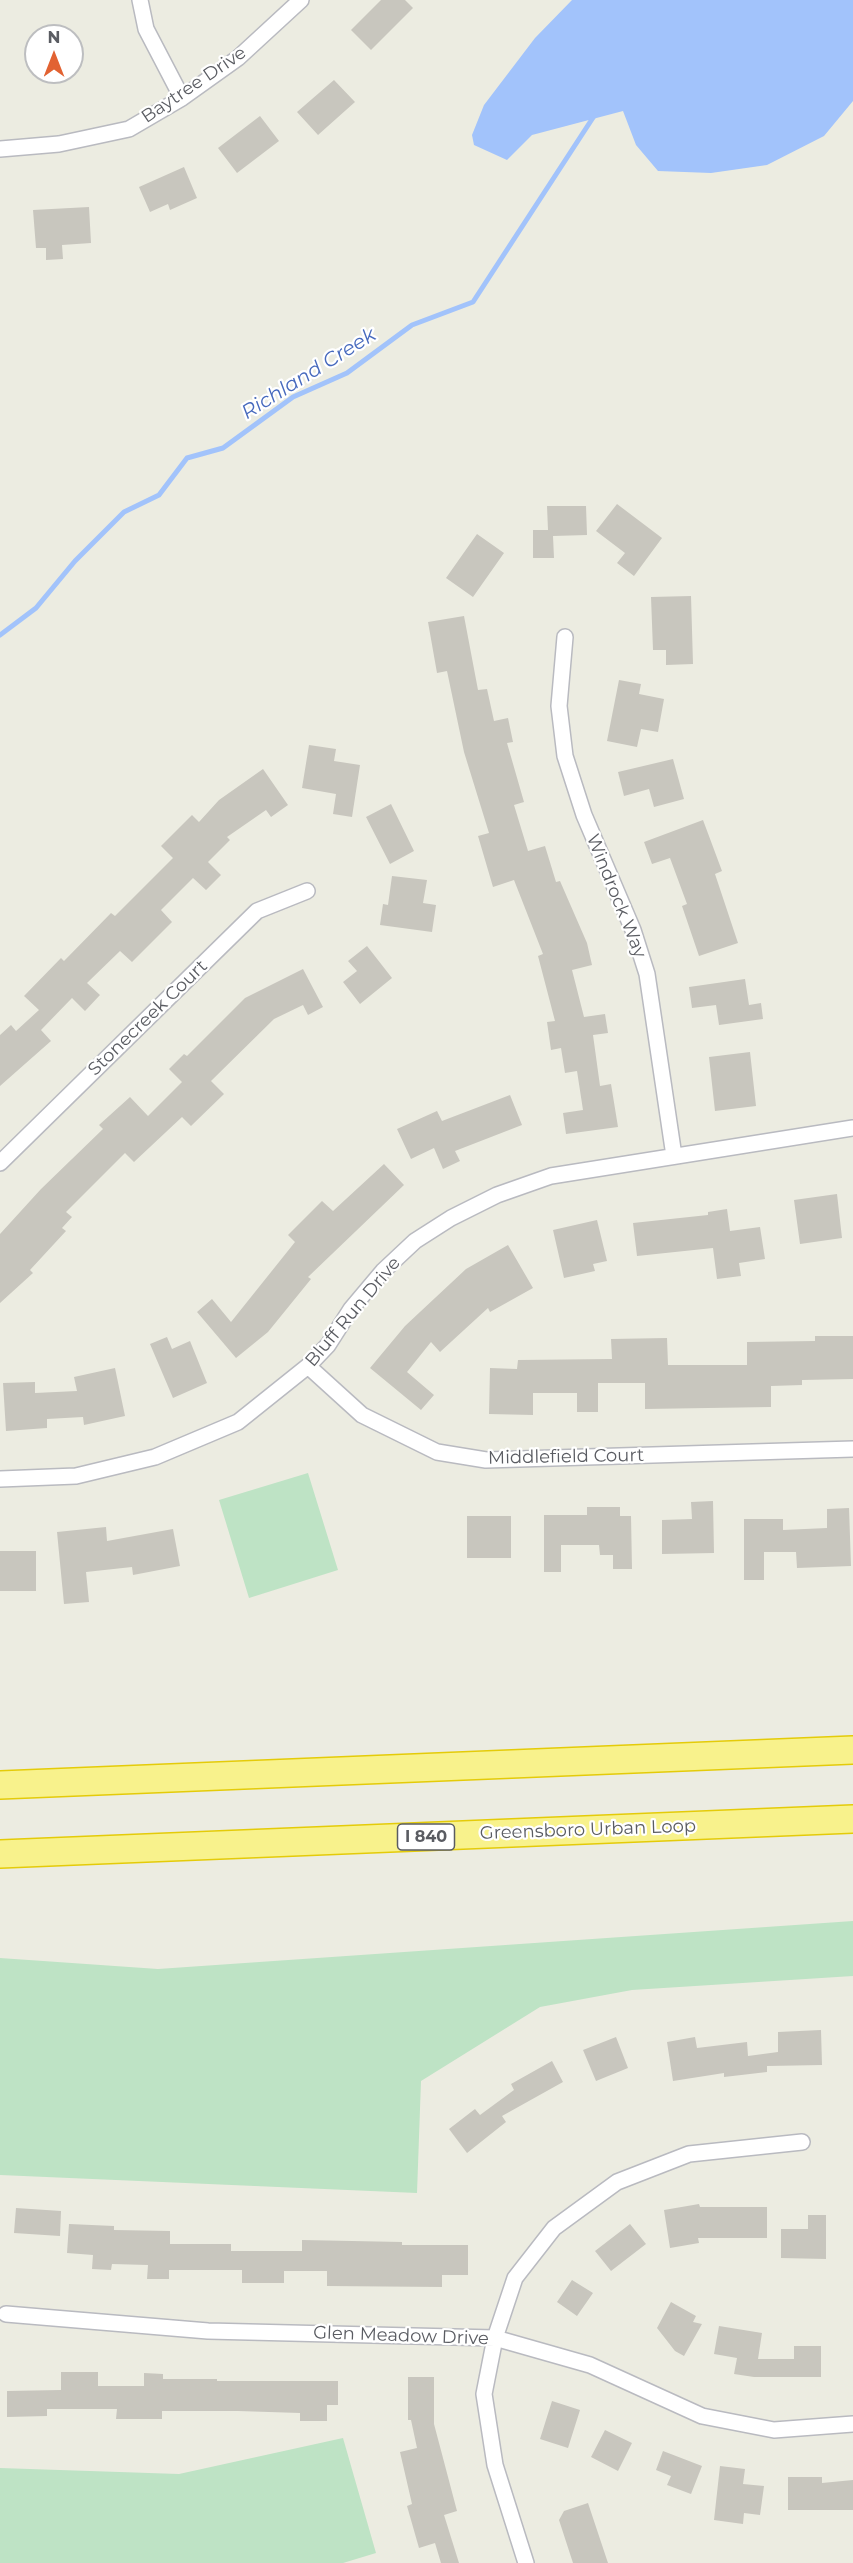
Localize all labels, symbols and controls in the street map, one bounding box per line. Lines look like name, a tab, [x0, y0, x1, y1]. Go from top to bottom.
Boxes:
north arrow	[24, 24, 84, 84]
text: N	[48, 28, 60, 47]
street label: Baytree Drive	[138, 42, 250, 128]
water label: Richland Creek	[237, 323, 381, 425]
street label: Windrock Way	[581, 831, 651, 961]
street label: Stonecreek Court	[84, 956, 212, 1080]
street label: Bluff Run Drive	[301, 1253, 405, 1371]
street label: Middlefield Court	[488, 1445, 644, 1469]
street label: Greensboro Urban Loop	[480, 1815, 696, 1845]
road number: I 840	[398, 1824, 454, 1850]
street label: Glen Meadow Drive	[313, 2322, 489, 2350]

